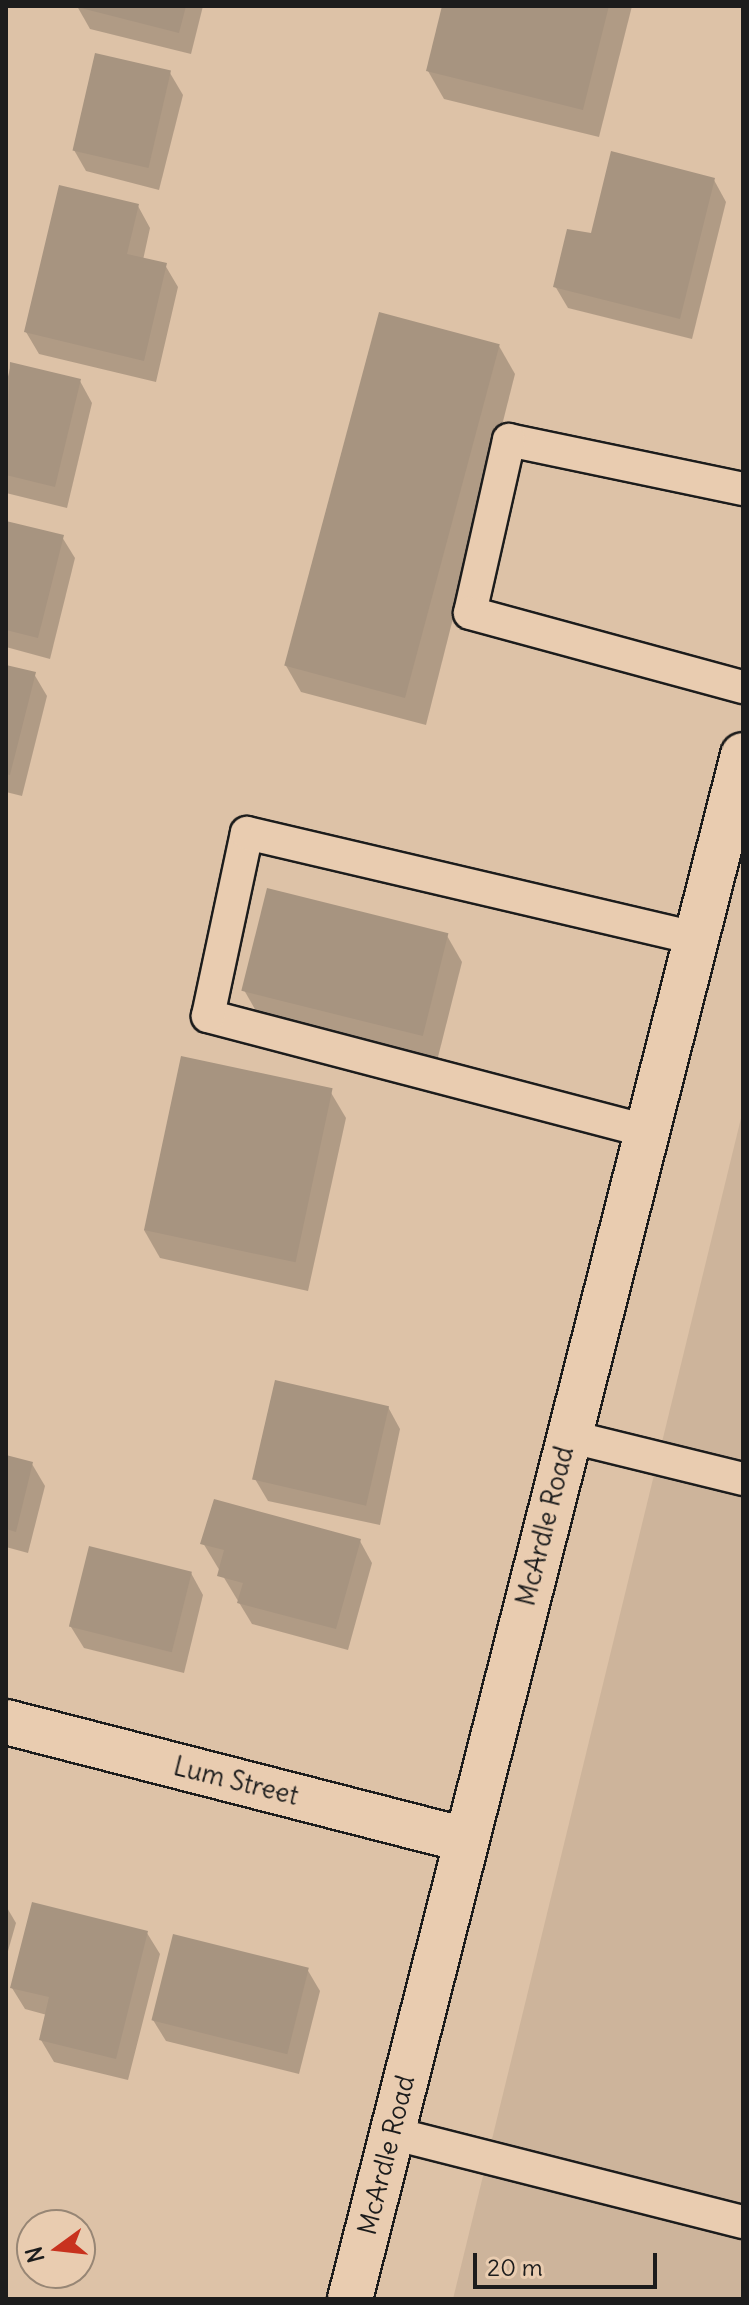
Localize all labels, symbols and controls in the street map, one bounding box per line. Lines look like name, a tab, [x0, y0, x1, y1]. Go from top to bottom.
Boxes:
street label: McArdle Road	[510, 1443, 580, 1609]
street label: Lum Street	[170, 1750, 302, 1812]
street label: McArdle Road	[351, 2072, 421, 2238]
north arrow	[16, 2209, 96, 2289]
scale bar	[477, 2237, 661, 2287]
text: N	[19, 2244, 50, 2266]
text: 20 m	[487, 2252, 543, 2282]

